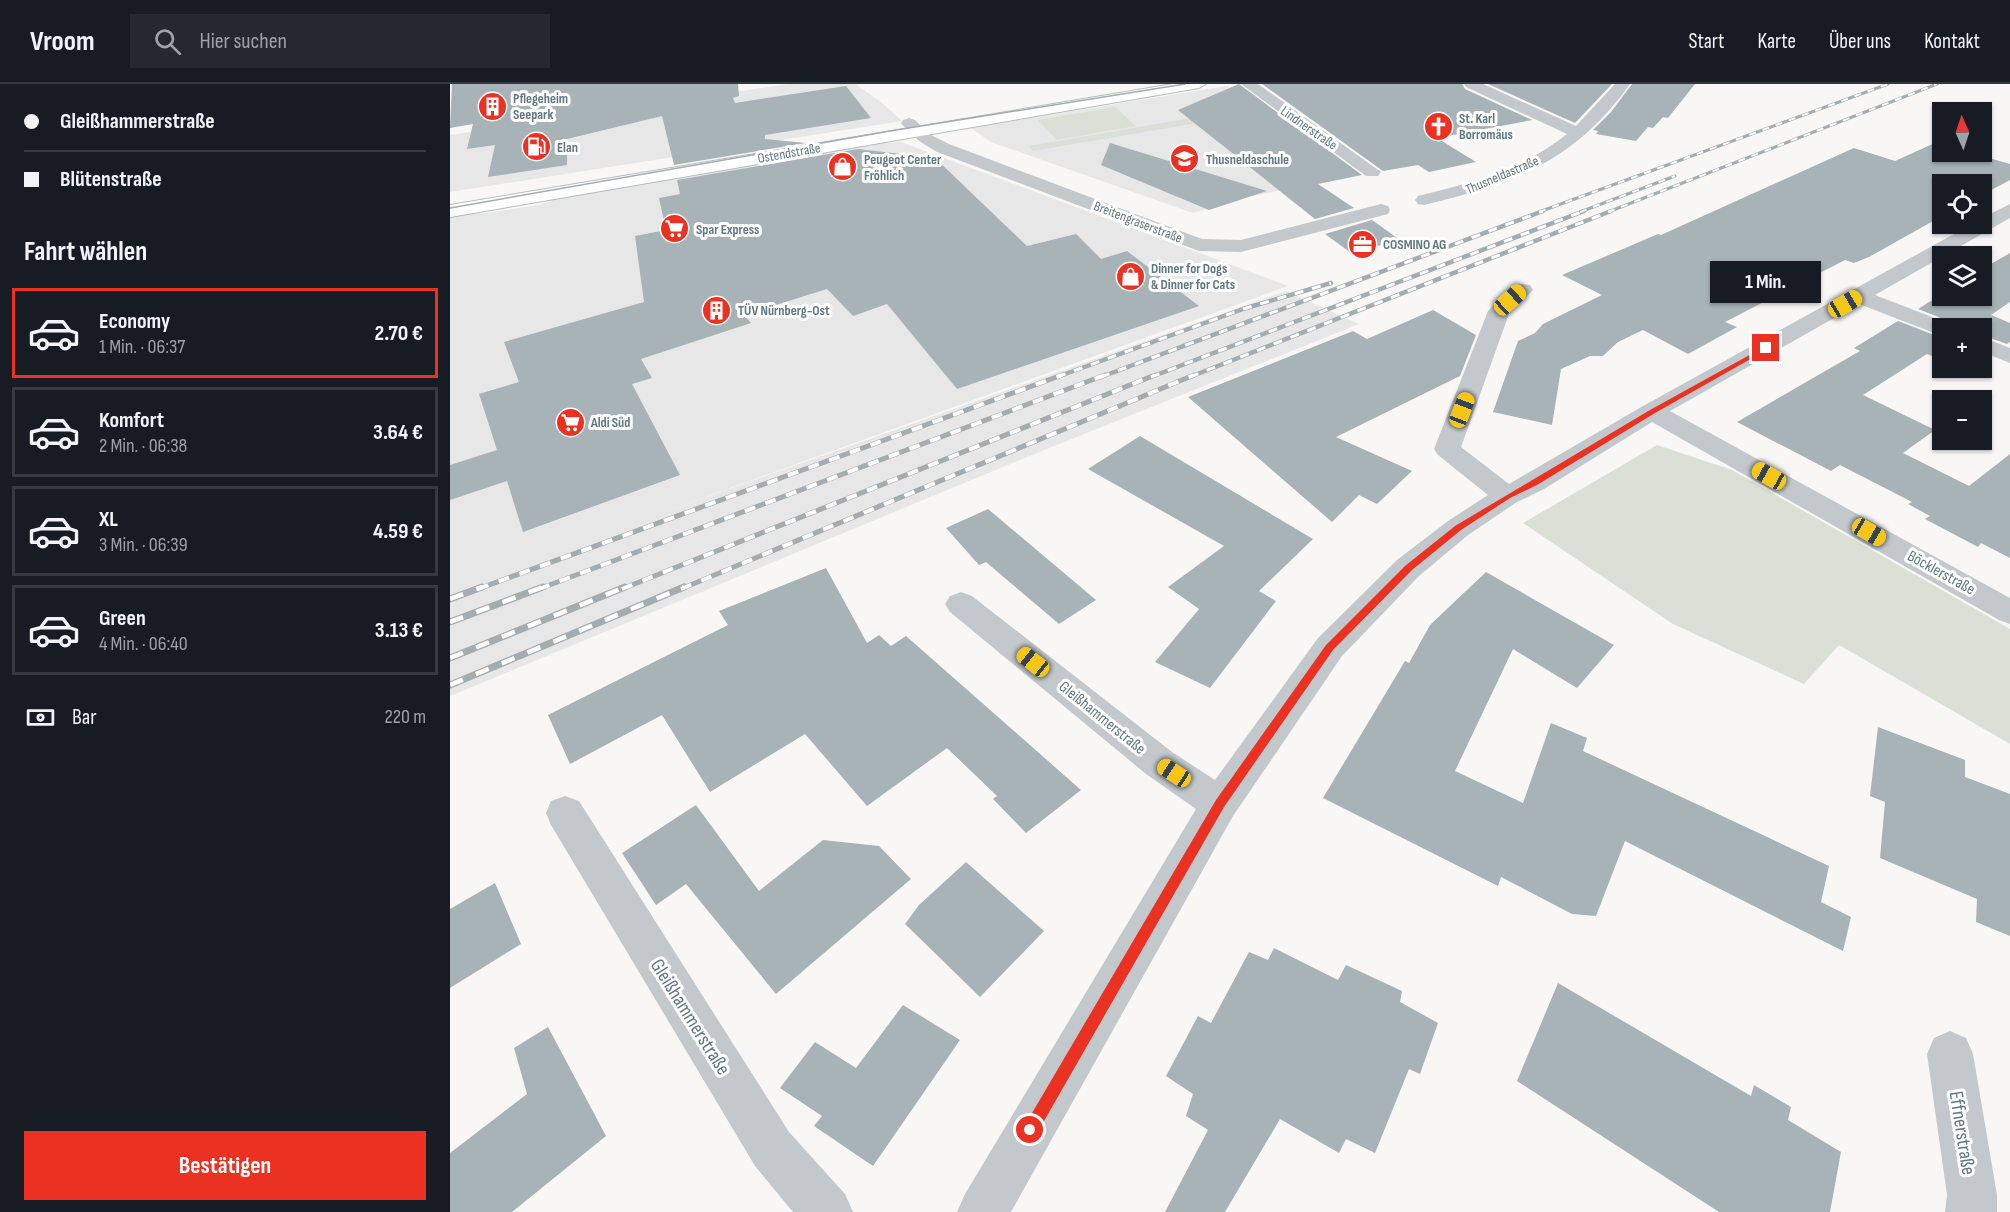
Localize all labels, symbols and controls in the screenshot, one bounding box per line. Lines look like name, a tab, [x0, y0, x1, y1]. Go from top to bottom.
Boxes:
search box	[130, 14, 550, 68]
text: Vroom	[30, 25, 94, 58]
icon: search	[151, 25, 184, 58]
text: Hier suchen	[199, 28, 287, 55]
text: Start	[1688, 29, 1725, 54]
text: Karte	[1758, 29, 1796, 54]
text: Über uns	[1829, 29, 1891, 54]
text: Kontakt	[1924, 29, 1980, 54]
building icon: Pflegeheim Seepark	[476, 90, 508, 122]
place label: Pflegeheim Seepark	[513, 90, 568, 123]
street label: Lindnerstraße	[1277, 102, 1341, 154]
north arrow	[1932, 102, 1992, 162]
map controls	[1932, 102, 1992, 450]
text: Gleißhammerstraße	[60, 108, 215, 135]
church icon: St. Karl Borromäus	[1422, 110, 1454, 142]
place label: St. Karl Borromäus	[1459, 110, 1513, 143]
fuel station icon: Elan	[520, 131, 552, 163]
place label: Elan	[557, 139, 578, 156]
street label: Ostendstraße	[756, 139, 822, 167]
school or university icon: Thusneldaschule	[1169, 143, 1201, 175]
shop icon: Peugeot Center Fröhlich	[827, 151, 859, 183]
place label: Peugeot Center Fröhlich	[864, 151, 942, 184]
place label: Thusneldaschule	[1206, 151, 1289, 168]
street label: Thusneldastraße	[1463, 152, 1541, 198]
text: Blütenstraße	[60, 166, 162, 193]
button: locate	[1932, 174, 1992, 234]
street label: Breitengraserstraße	[1091, 197, 1185, 247]
supermarket icon: Spar Express	[659, 213, 691, 245]
place label: Spar Express	[696, 221, 759, 238]
office icon: COSMINO AG	[1346, 228, 1378, 260]
text: Fahrt wählen	[24, 236, 147, 268]
place label: COSMINO AG	[1383, 236, 1446, 253]
button: layers	[1932, 246, 1992, 306]
shop icon: Dinner for Dogs & Dinner for Cats	[1114, 260, 1146, 292]
place label: Dinner for Dogs & Dinner for Cats	[1151, 260, 1235, 293]
callout: 1 Min.	[1710, 261, 1822, 303]
text: 1 Min.	[1745, 270, 1786, 294]
car	[1491, 281, 1529, 319]
car	[1825, 287, 1865, 321]
building icon: TÜV Nürnberg-Ost	[701, 294, 733, 326]
place label: TÜV Nürnberg-Ost	[738, 302, 830, 319]
icon: car	[27, 306, 81, 360]
text: Economy	[99, 308, 170, 335]
button: +	[1932, 318, 1992, 378]
text: 2.70 €	[375, 320, 423, 347]
route end	[1752, 334, 1779, 361]
text: 1 Min. · 06:37	[99, 335, 185, 359]
car	[1447, 390, 1477, 430]
button: −	[1932, 390, 1992, 450]
icon: car	[27, 405, 81, 459]
supermarket icon: Aldi Süd	[554, 406, 586, 438]
text: Komfort	[99, 407, 164, 434]
place label: Aldi Süd	[590, 414, 630, 431]
text: 3.64 €	[373, 419, 423, 446]
text: 2 Min. · 06:38	[99, 434, 187, 458]
car	[1749, 459, 1789, 493]
icon: car	[27, 504, 81, 558]
text: XL	[99, 506, 118, 533]
car	[1849, 515, 1889, 549]
text: 4.59 €	[373, 518, 423, 545]
text: 3 Min. · 06:39	[99, 533, 188, 557]
street label: Böcklerstraße	[1904, 547, 1978, 599]
icon: car	[27, 603, 81, 657]
text: Green	[99, 605, 146, 632]
text: 3.13 €	[375, 617, 423, 644]
text: 4 Min. · 06:40	[99, 632, 188, 656]
car	[1013, 644, 1053, 680]
street label: Gleißhammerstraße	[1055, 677, 1149, 759]
icon: cash	[24, 701, 57, 734]
text: Bar	[72, 704, 97, 731]
text: 220 m	[385, 705, 426, 729]
car	[1154, 756, 1194, 790]
street label: Gleißhammerstraße	[645, 955, 735, 1079]
street label: Effnerstraße	[1944, 1089, 1980, 1177]
route start	[1016, 1116, 1043, 1143]
button: Bestätigen	[24, 1131, 426, 1200]

